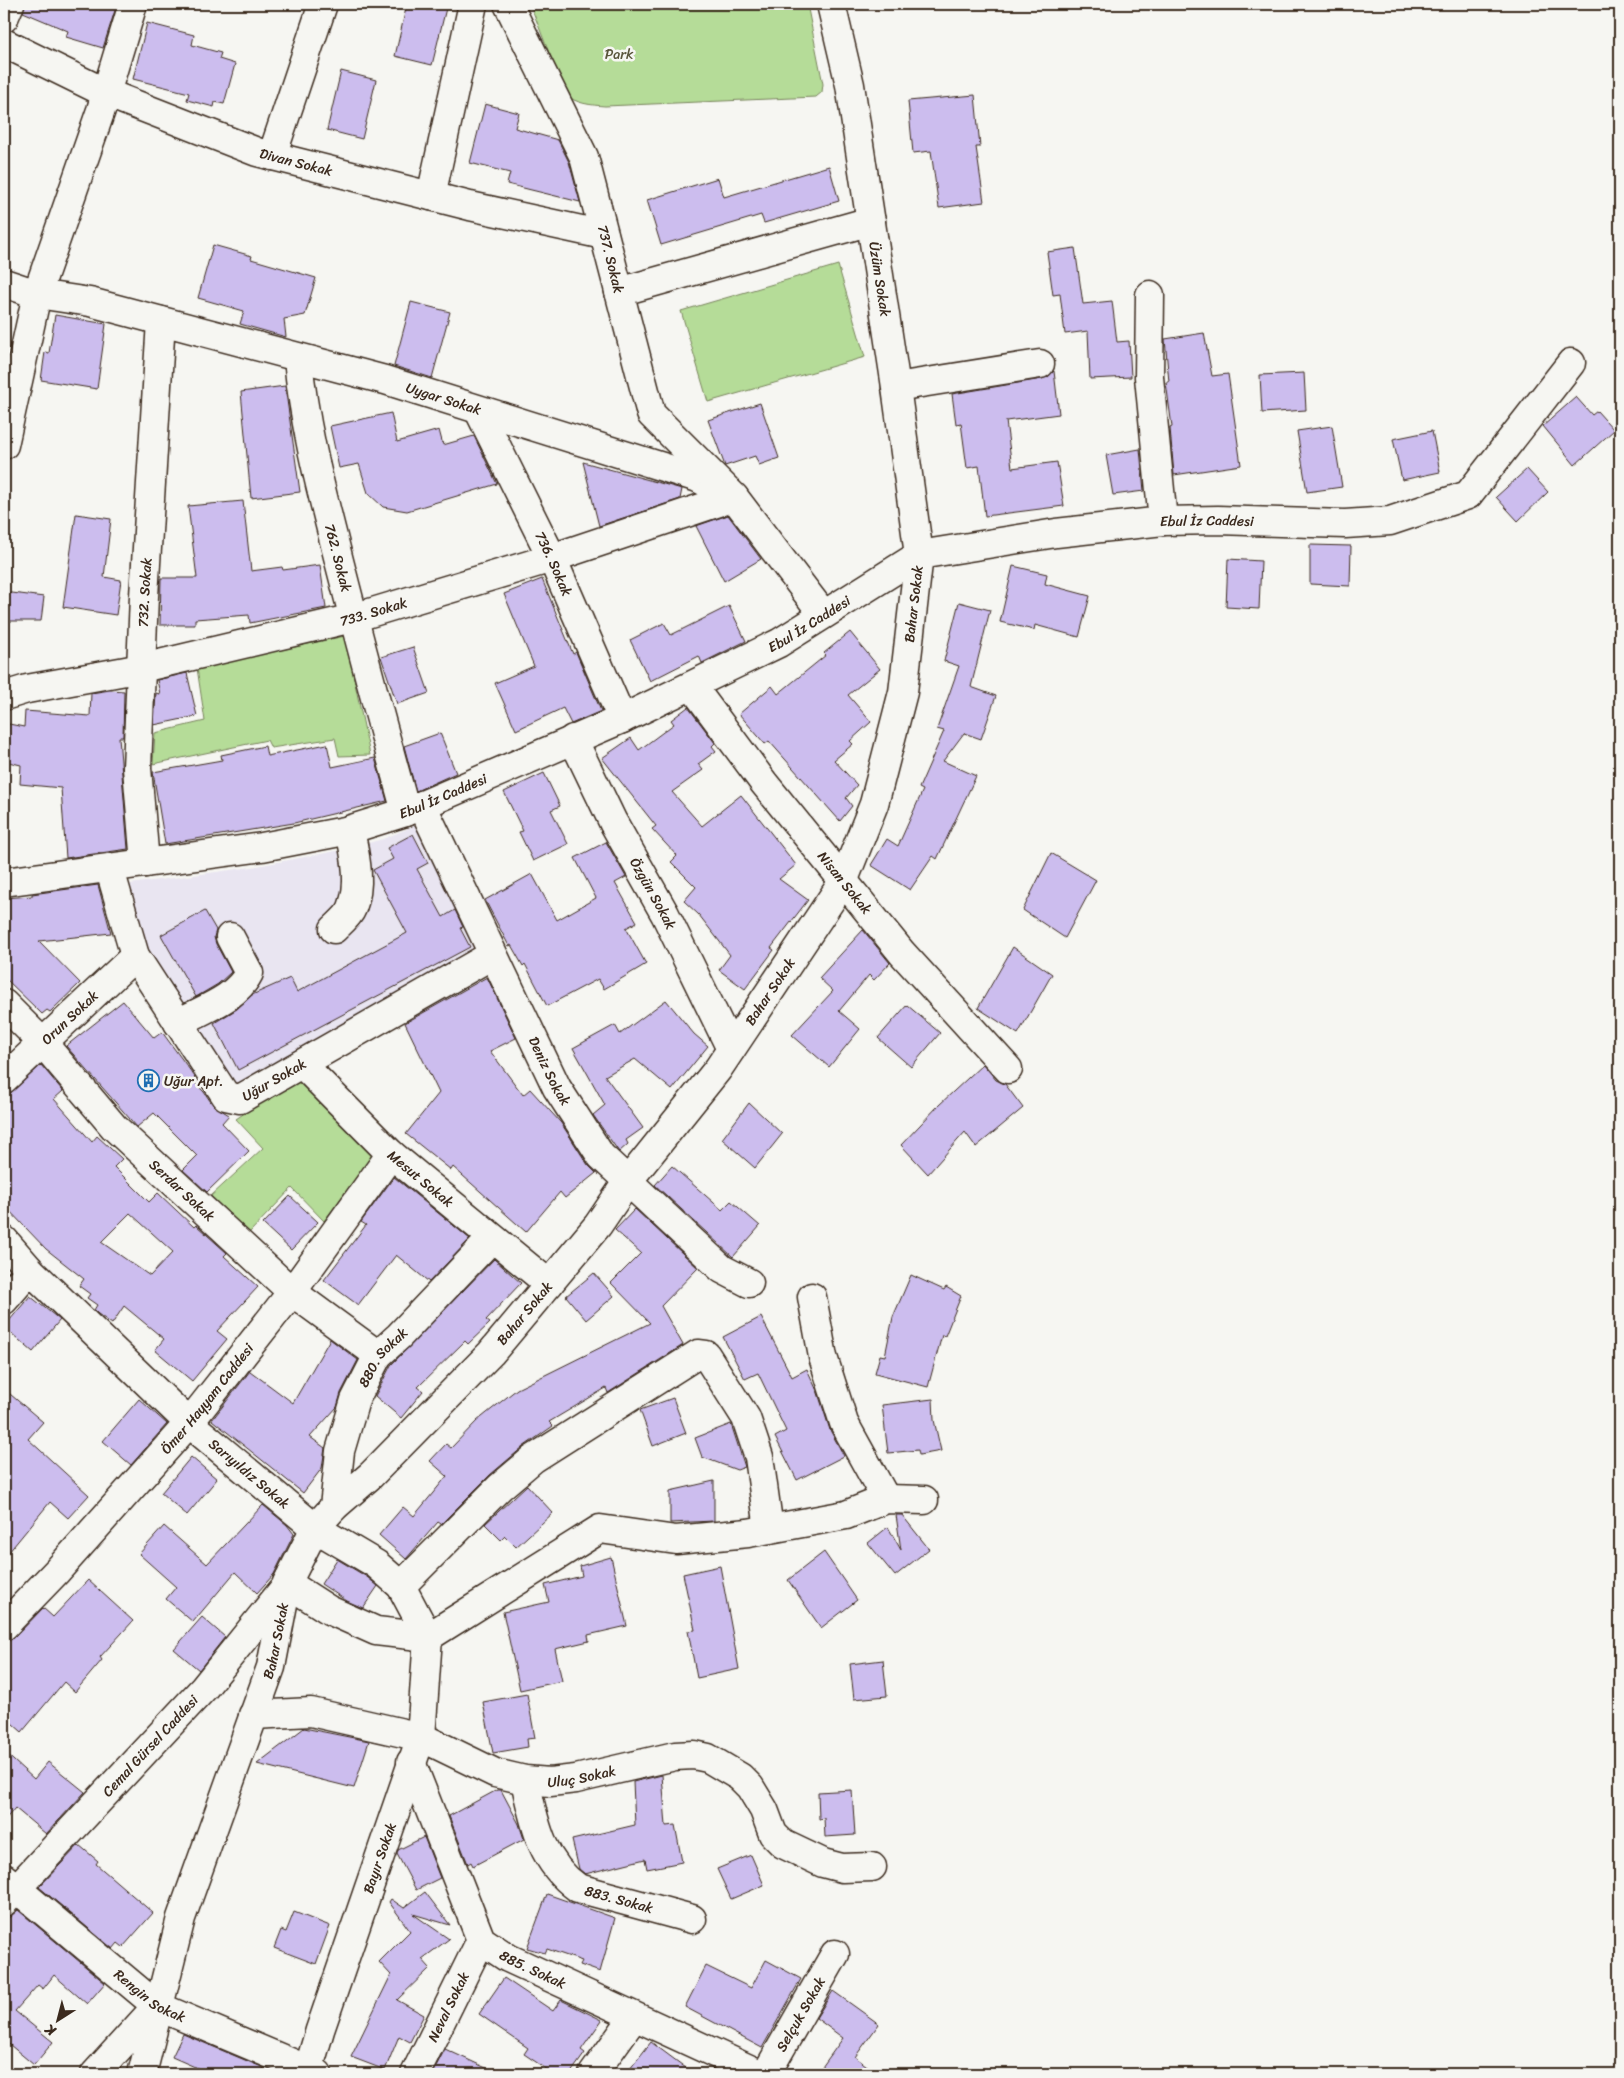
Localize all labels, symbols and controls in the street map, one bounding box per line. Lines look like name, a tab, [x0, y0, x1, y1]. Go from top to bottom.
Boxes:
park label: Park	[605, 42, 634, 67]
street label: Divan Sokak	[257, 141, 336, 184]
street label: 737. Sokak	[590, 222, 631, 296]
street label: Üzüm Sokak	[861, 240, 898, 319]
street label: Uygar Sokak	[403, 375, 485, 423]
street label: Ebul İz Caddesi	[1160, 508, 1255, 534]
street label: 762. Sokak	[317, 521, 359, 595]
street label: 736. Sokak	[528, 527, 579, 601]
street label: 732. Sokak	[131, 557, 159, 628]
street label: Bahar Sokak	[897, 564, 931, 644]
street label: Ebul İz Caddesi	[764, 588, 857, 660]
street label: 733. Sokak	[337, 590, 411, 634]
street label: Ebul İz Caddesi	[396, 766, 492, 826]
street label: Nisan Sokak	[811, 846, 878, 921]
street label: Özgün Sokak	[622, 853, 683, 934]
street label: Bahar Sokak	[738, 952, 802, 1031]
street label: Orun Sokak	[35, 984, 105, 1051]
street label: Deniz Sokak	[521, 1032, 578, 1111]
street label: Uğur Sokak	[237, 1052, 311, 1109]
building icon: Uğur Apt.	[136, 1069, 160, 1093]
place label: Uğur Apt.	[164, 1069, 224, 1094]
street label: Mesut Sokak	[382, 1144, 460, 1214]
street label: Serdar Sokak	[143, 1153, 221, 1228]
street label: Bahar Sokak	[490, 1275, 559, 1351]
street label: 880. Sokak	[351, 1321, 415, 1392]
street label: Ömer Hayyam Caddesi	[154, 1337, 261, 1460]
street label: Sarıyıldız Sokak	[203, 1432, 296, 1515]
street label: Bahar Sokak	[256, 1600, 296, 1683]
street label: Cemal Gürsel Caddesi	[96, 1688, 206, 1803]
street label: Uluç Sokak	[546, 1758, 618, 1795]
street label: Bayır Sokak	[356, 1819, 404, 1897]
street label: 883. Sokak	[582, 1878, 657, 1921]
street label: 885. Sokak	[494, 1943, 571, 1996]
street label: Rengin Sokak	[108, 1963, 190, 2030]
street label: Neval Sokak	[421, 1967, 477, 2046]
street label: Selçuk Sokak	[769, 1972, 833, 2057]
north arrow	[32, 1996, 82, 2046]
text: K	[39, 2017, 62, 2043]

